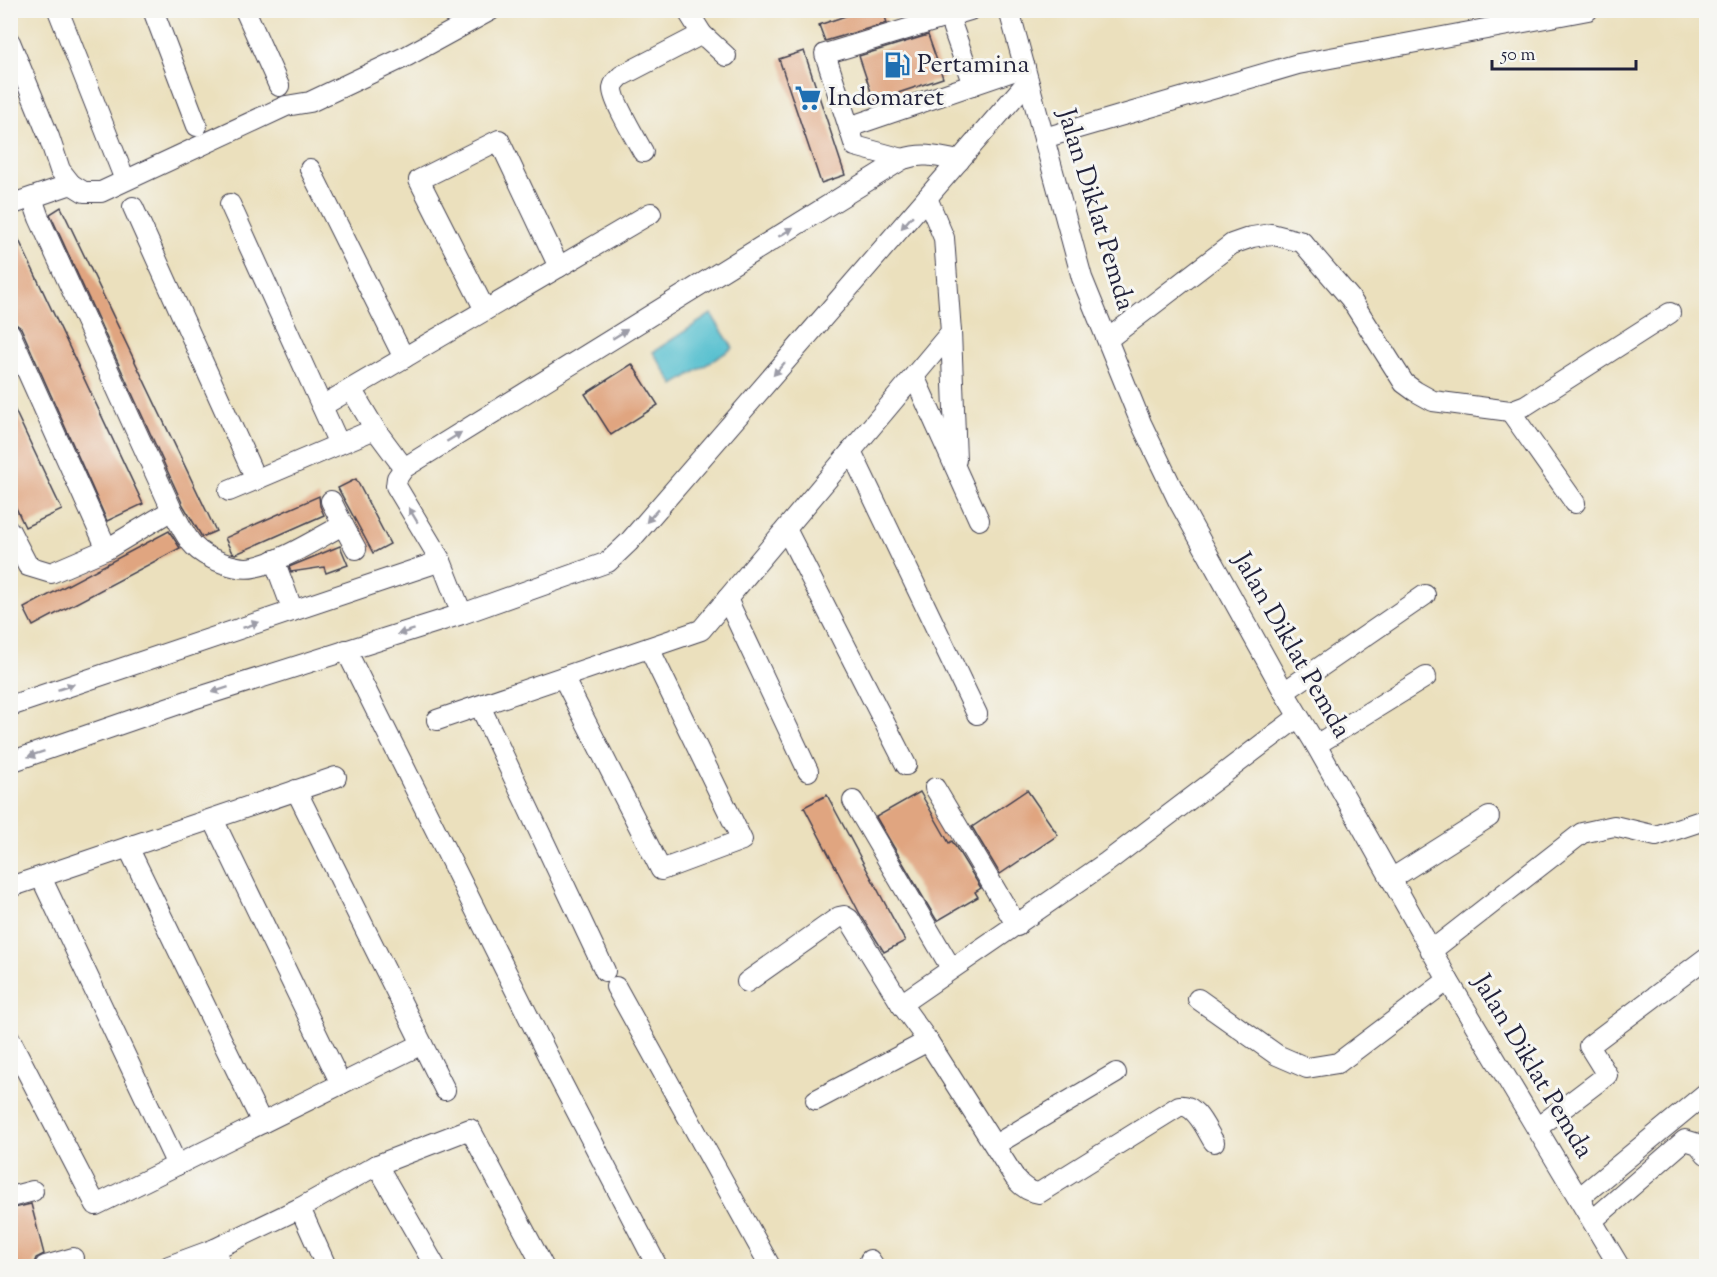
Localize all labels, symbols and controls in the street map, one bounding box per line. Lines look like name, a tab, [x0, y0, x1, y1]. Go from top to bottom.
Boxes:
scale bar	[1492, 33, 1636, 71]
text: 50 m	[1500, 43, 1536, 69]
place label: Pertamina	[917, 47, 1030, 84]
fuel station icon: Pertamina	[882, 50, 912, 80]
place label: Indomaret	[828, 80, 944, 117]
supermarket icon: Indomaret	[793, 83, 823, 113]
street label: Jalan Diklat Pemda	[1046, 103, 1143, 315]
one-way arrow	[901, 214, 914, 229]
one-way arrow	[777, 226, 794, 237]
one-way arrow	[612, 329, 628, 340]
one-way arrow	[773, 361, 786, 376]
one-way arrow	[446, 432, 462, 443]
one-way arrow	[408, 506, 418, 523]
one-way arrow	[645, 509, 659, 524]
street label: Jalan Diklat Pemda	[1222, 545, 1359, 746]
one-way arrow	[242, 620, 260, 629]
one-way arrow	[397, 627, 415, 637]
one-way arrow	[57, 682, 75, 692]
one-way arrow	[211, 686, 229, 695]
one-way arrow	[27, 749, 45, 759]
street label: Jalan Diklat Pemda	[1461, 966, 1602, 1166]

